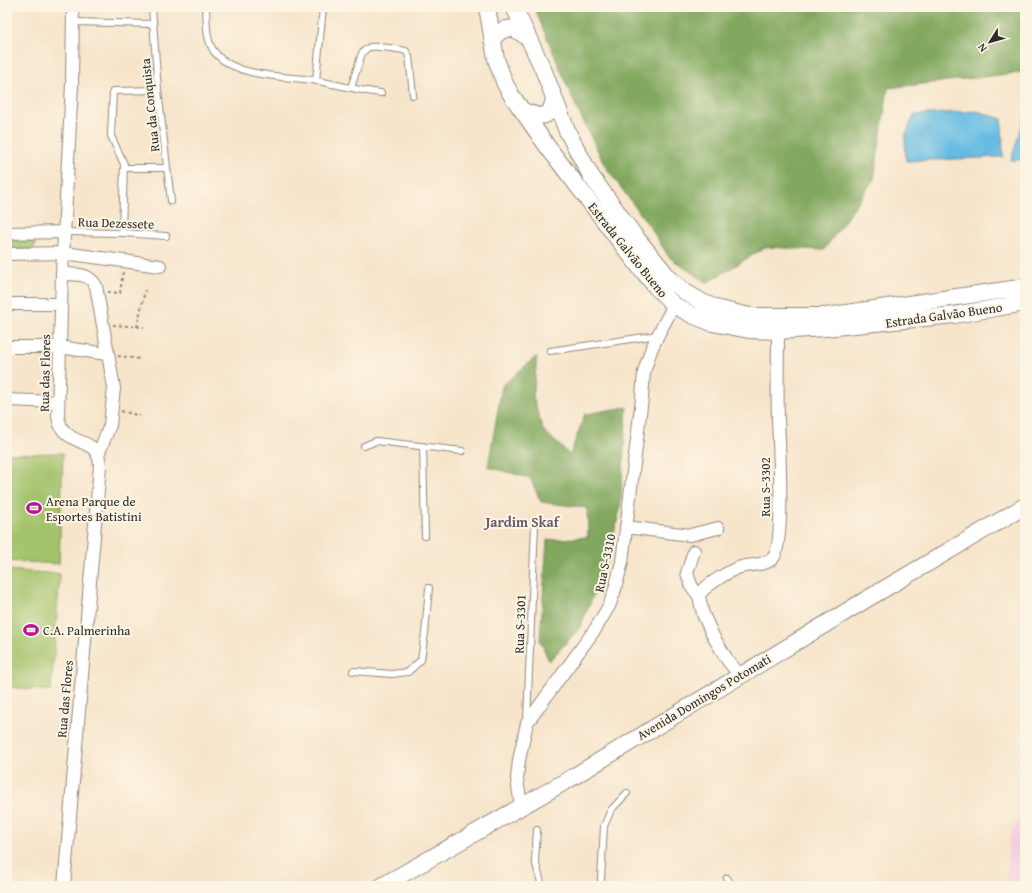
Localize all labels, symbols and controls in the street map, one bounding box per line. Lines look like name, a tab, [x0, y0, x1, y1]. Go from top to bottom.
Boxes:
north arrow	[970, 22, 1010, 62]
text: N	[973, 40, 991, 56]
street label: Rua da Conquista	[136, 56, 164, 153]
street label: Estrada Galvão Bueno	[584, 198, 673, 302]
street label: Rua Dezessete	[77, 212, 155, 234]
street label: Estrada Galvão Bueno	[884, 297, 1004, 333]
street label: Rua das Flores	[35, 334, 55, 412]
street label: Rua S-3302	[756, 457, 775, 517]
place label: Arena Parque de Esportes Batistini	[46, 492, 142, 526]
sports icon: Arena Parque de Esportes Batistini	[25, 499, 43, 517]
district label: Jardim Skaf	[483, 512, 561, 532]
street label: Rua S-3310	[590, 532, 620, 594]
street label: Rua S-3301	[509, 594, 531, 654]
sports icon: C.A. Palmerinha	[22, 621, 40, 639]
place label: C.A. Palmerinha	[43, 621, 131, 640]
street label: Avenida Domingos Potomati	[633, 649, 775, 745]
street label: Rua das Flores	[52, 659, 78, 739]

